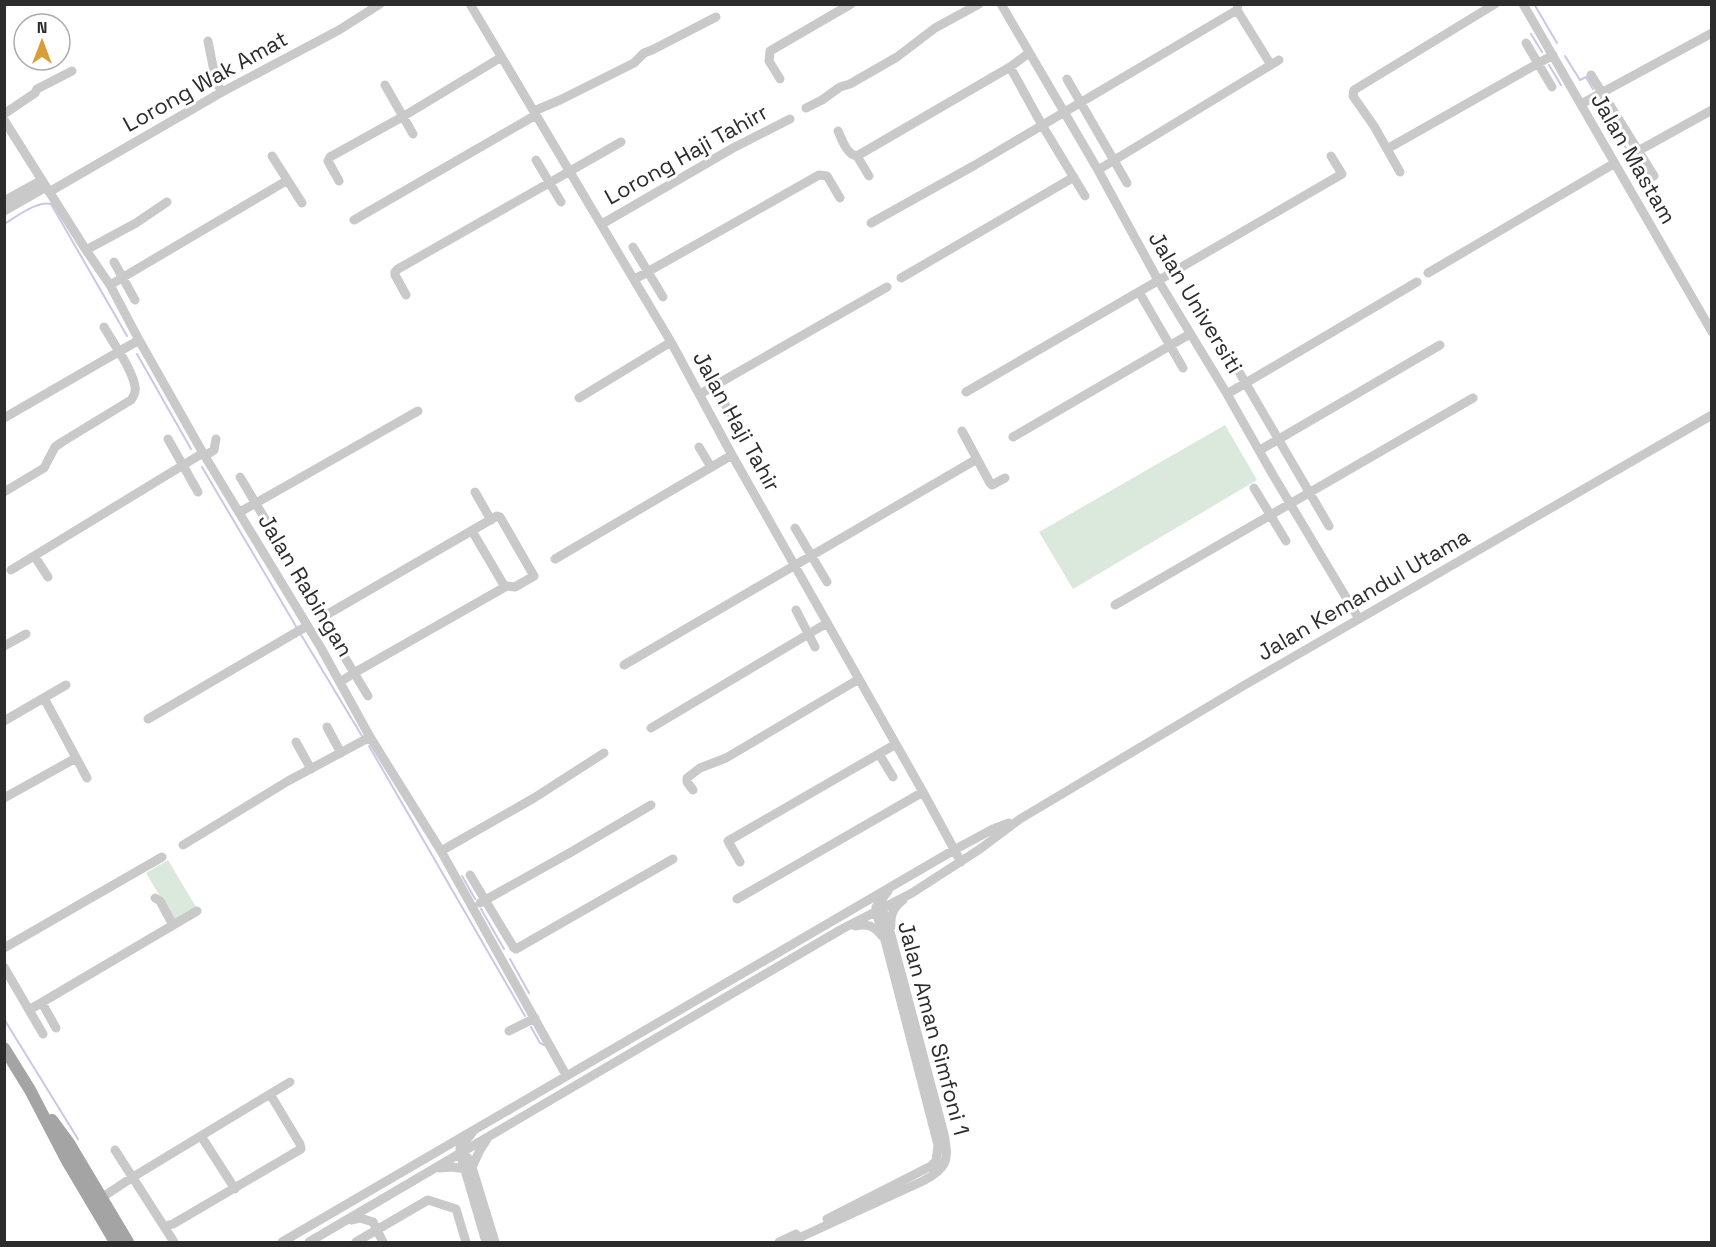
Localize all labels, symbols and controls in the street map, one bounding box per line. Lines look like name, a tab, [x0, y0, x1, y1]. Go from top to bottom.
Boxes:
north arrow	[12, 12, 72, 72]
text: N	[37, 17, 47, 38]
street label: Lorong Wak Amat	[118, 24, 292, 138]
street label: Jalan Mastam	[1585, 87, 1683, 229]
street label: Lorong Haji Tahirr	[599, 98, 773, 210]
street label: Jalan Universiti	[1143, 226, 1249, 378]
street label: Jalan Haji Tahir	[687, 346, 787, 496]
street label: Jalan Rabingan	[252, 508, 360, 662]
street label: Jalan Kemandul Utama	[1252, 521, 1475, 666]
street label: Jalan Aman Simfoni 1	[892, 918, 976, 1138]

